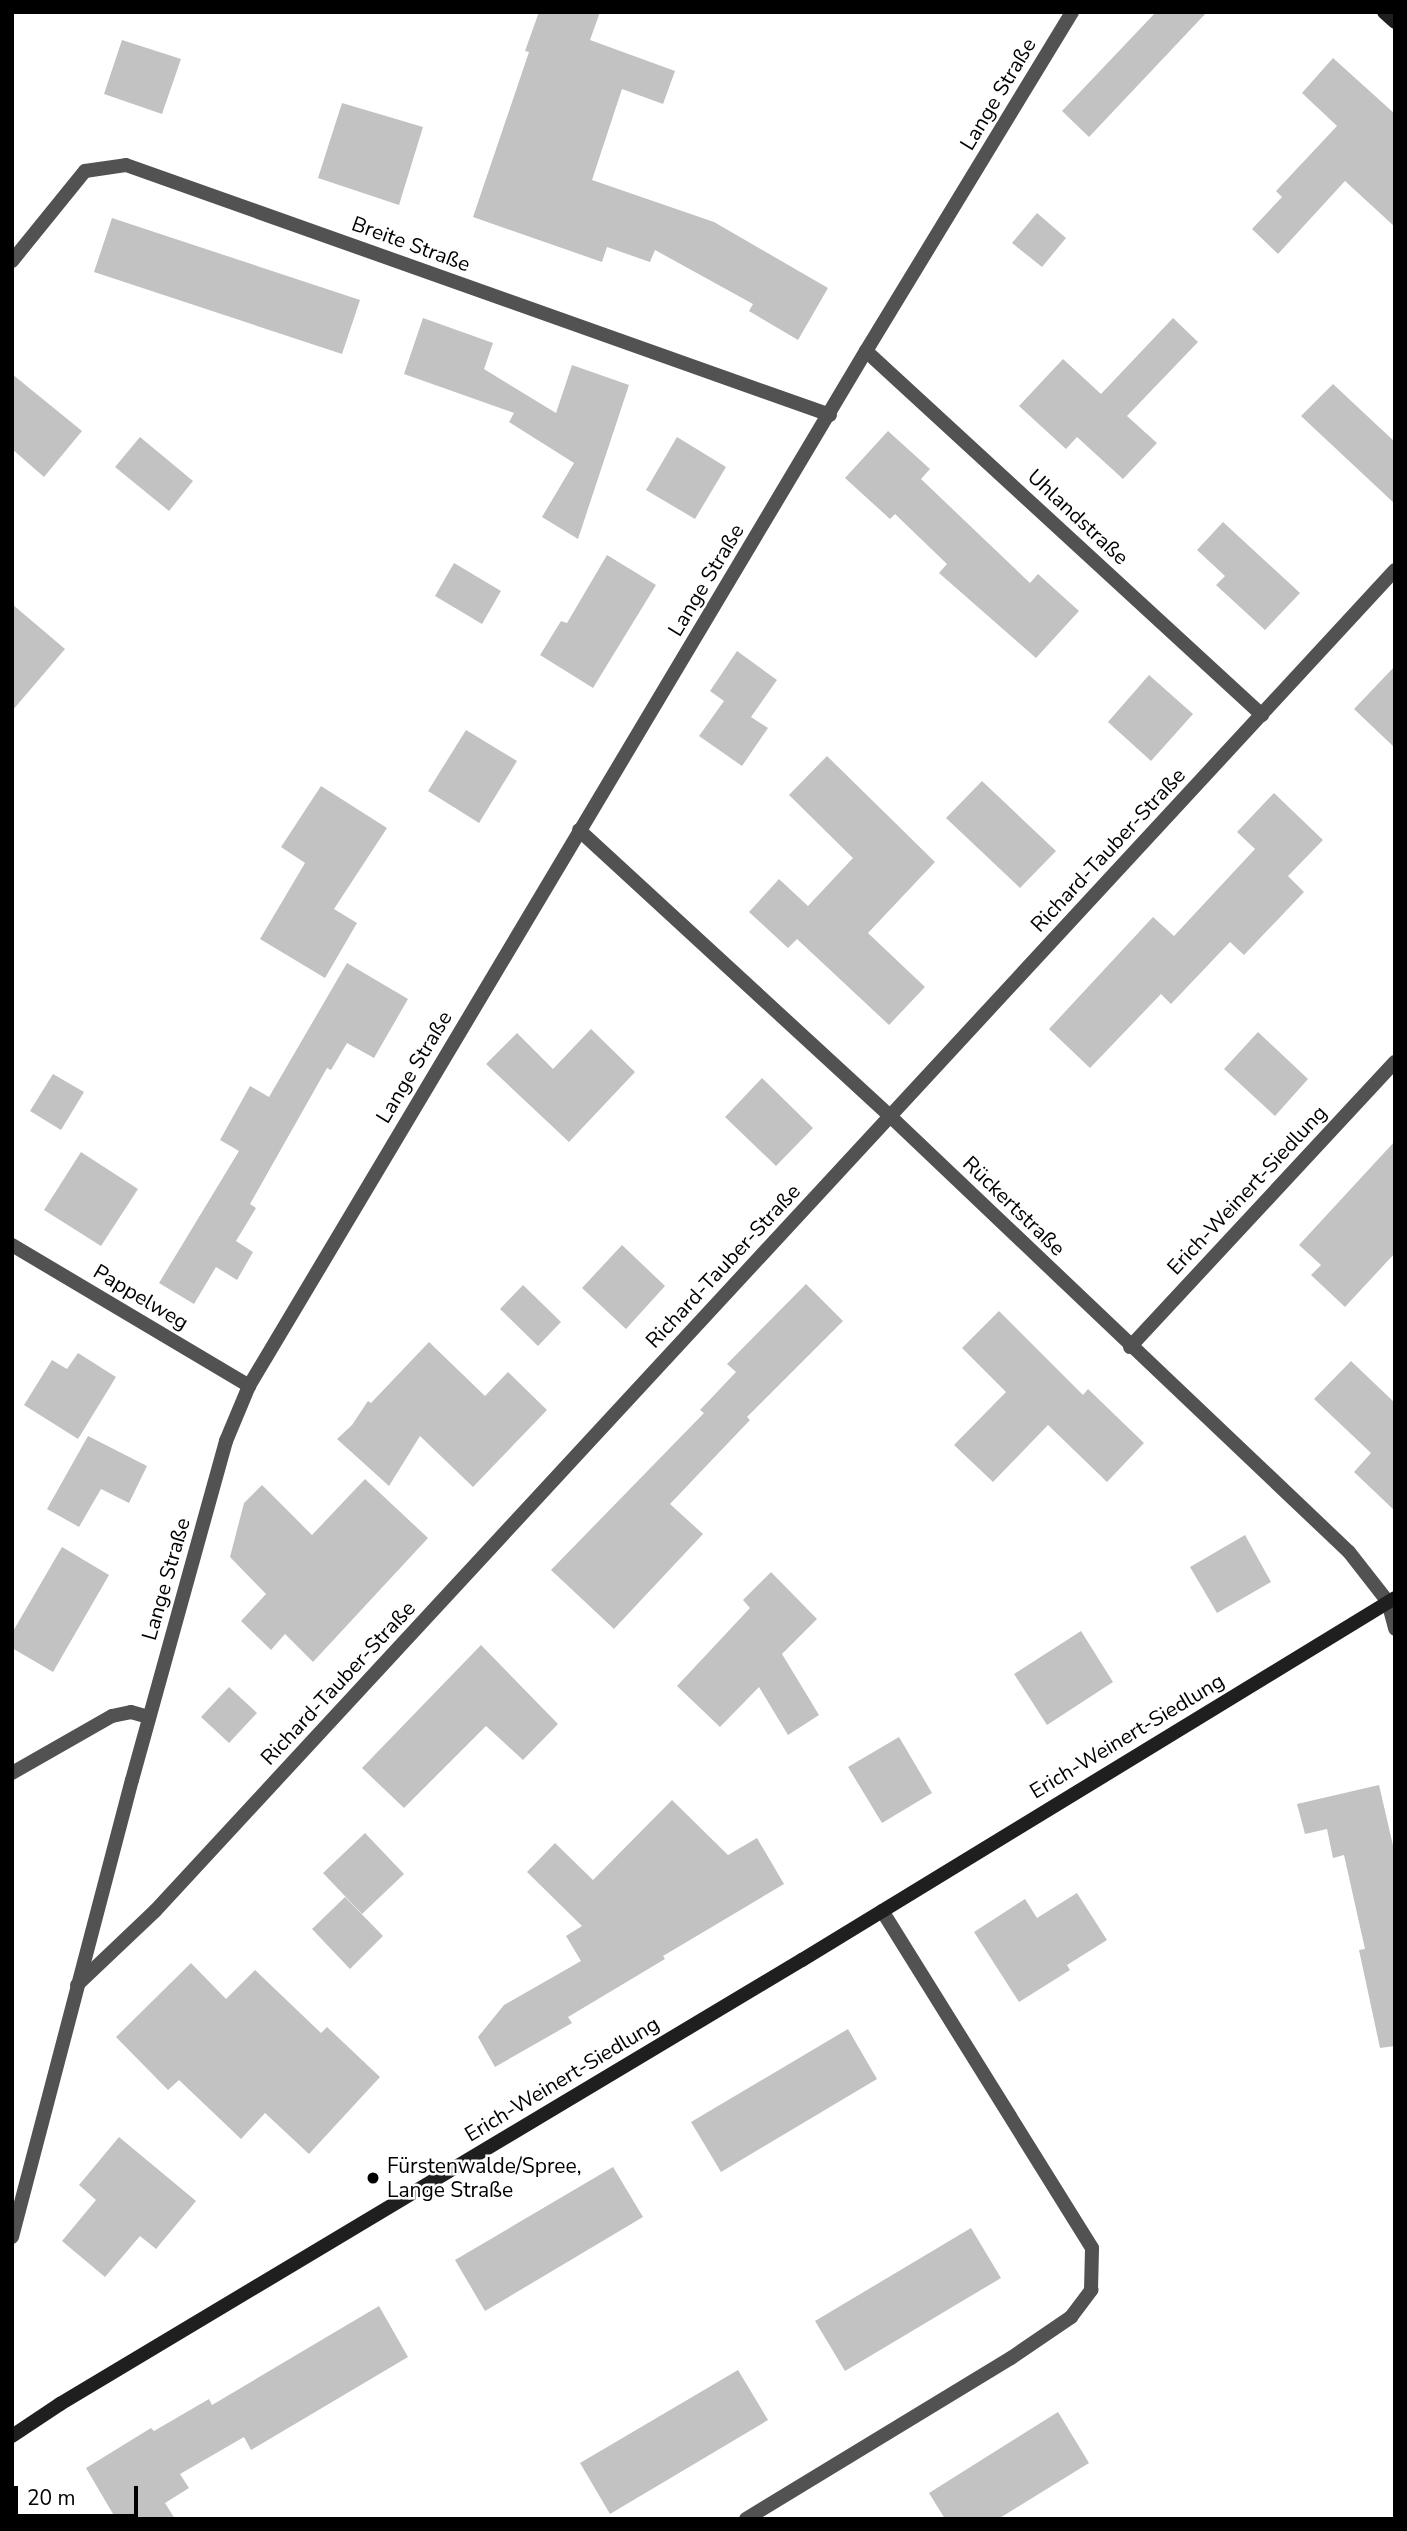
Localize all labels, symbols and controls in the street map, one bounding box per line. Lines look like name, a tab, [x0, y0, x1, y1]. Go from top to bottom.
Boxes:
street label: Lange Straße	[955, 33, 1041, 155]
street label: Breite Straße	[348, 211, 474, 277]
street label: Uhlandstraße	[1022, 464, 1134, 570]
street label: Lange Straße	[663, 519, 749, 641]
street label: Richard-Tauber-Straße	[1025, 763, 1191, 937]
street label: Lange Straße	[371, 1006, 457, 1128]
street label: Erich-Weinert-Siedlung	[1162, 1100, 1332, 1280]
street label: Rückertstraße	[958, 1151, 1070, 1261]
street label: Richard-Tauber-Straße	[640, 1179, 806, 1353]
street label: Pappelweg	[89, 1259, 193, 1335]
street label: Lange Straße	[136, 1515, 196, 1643]
street label: Richard-Tauber-Straße	[255, 1596, 421, 1770]
street label: Erich-Weinert-Siedlung	[1025, 1668, 1229, 1804]
street label: Erich-Weinert-Siedlung	[460, 2011, 664, 2147]
place label: Fürstenwalde/Spree, Lange Straße	[387, 2153, 581, 2203]
marker: Fürstenwalde/Spree, Lange Straße	[365, 2170, 381, 2186]
scale bar	[18, 2472, 142, 2516]
text: 20 m	[27, 2484, 76, 2512]

